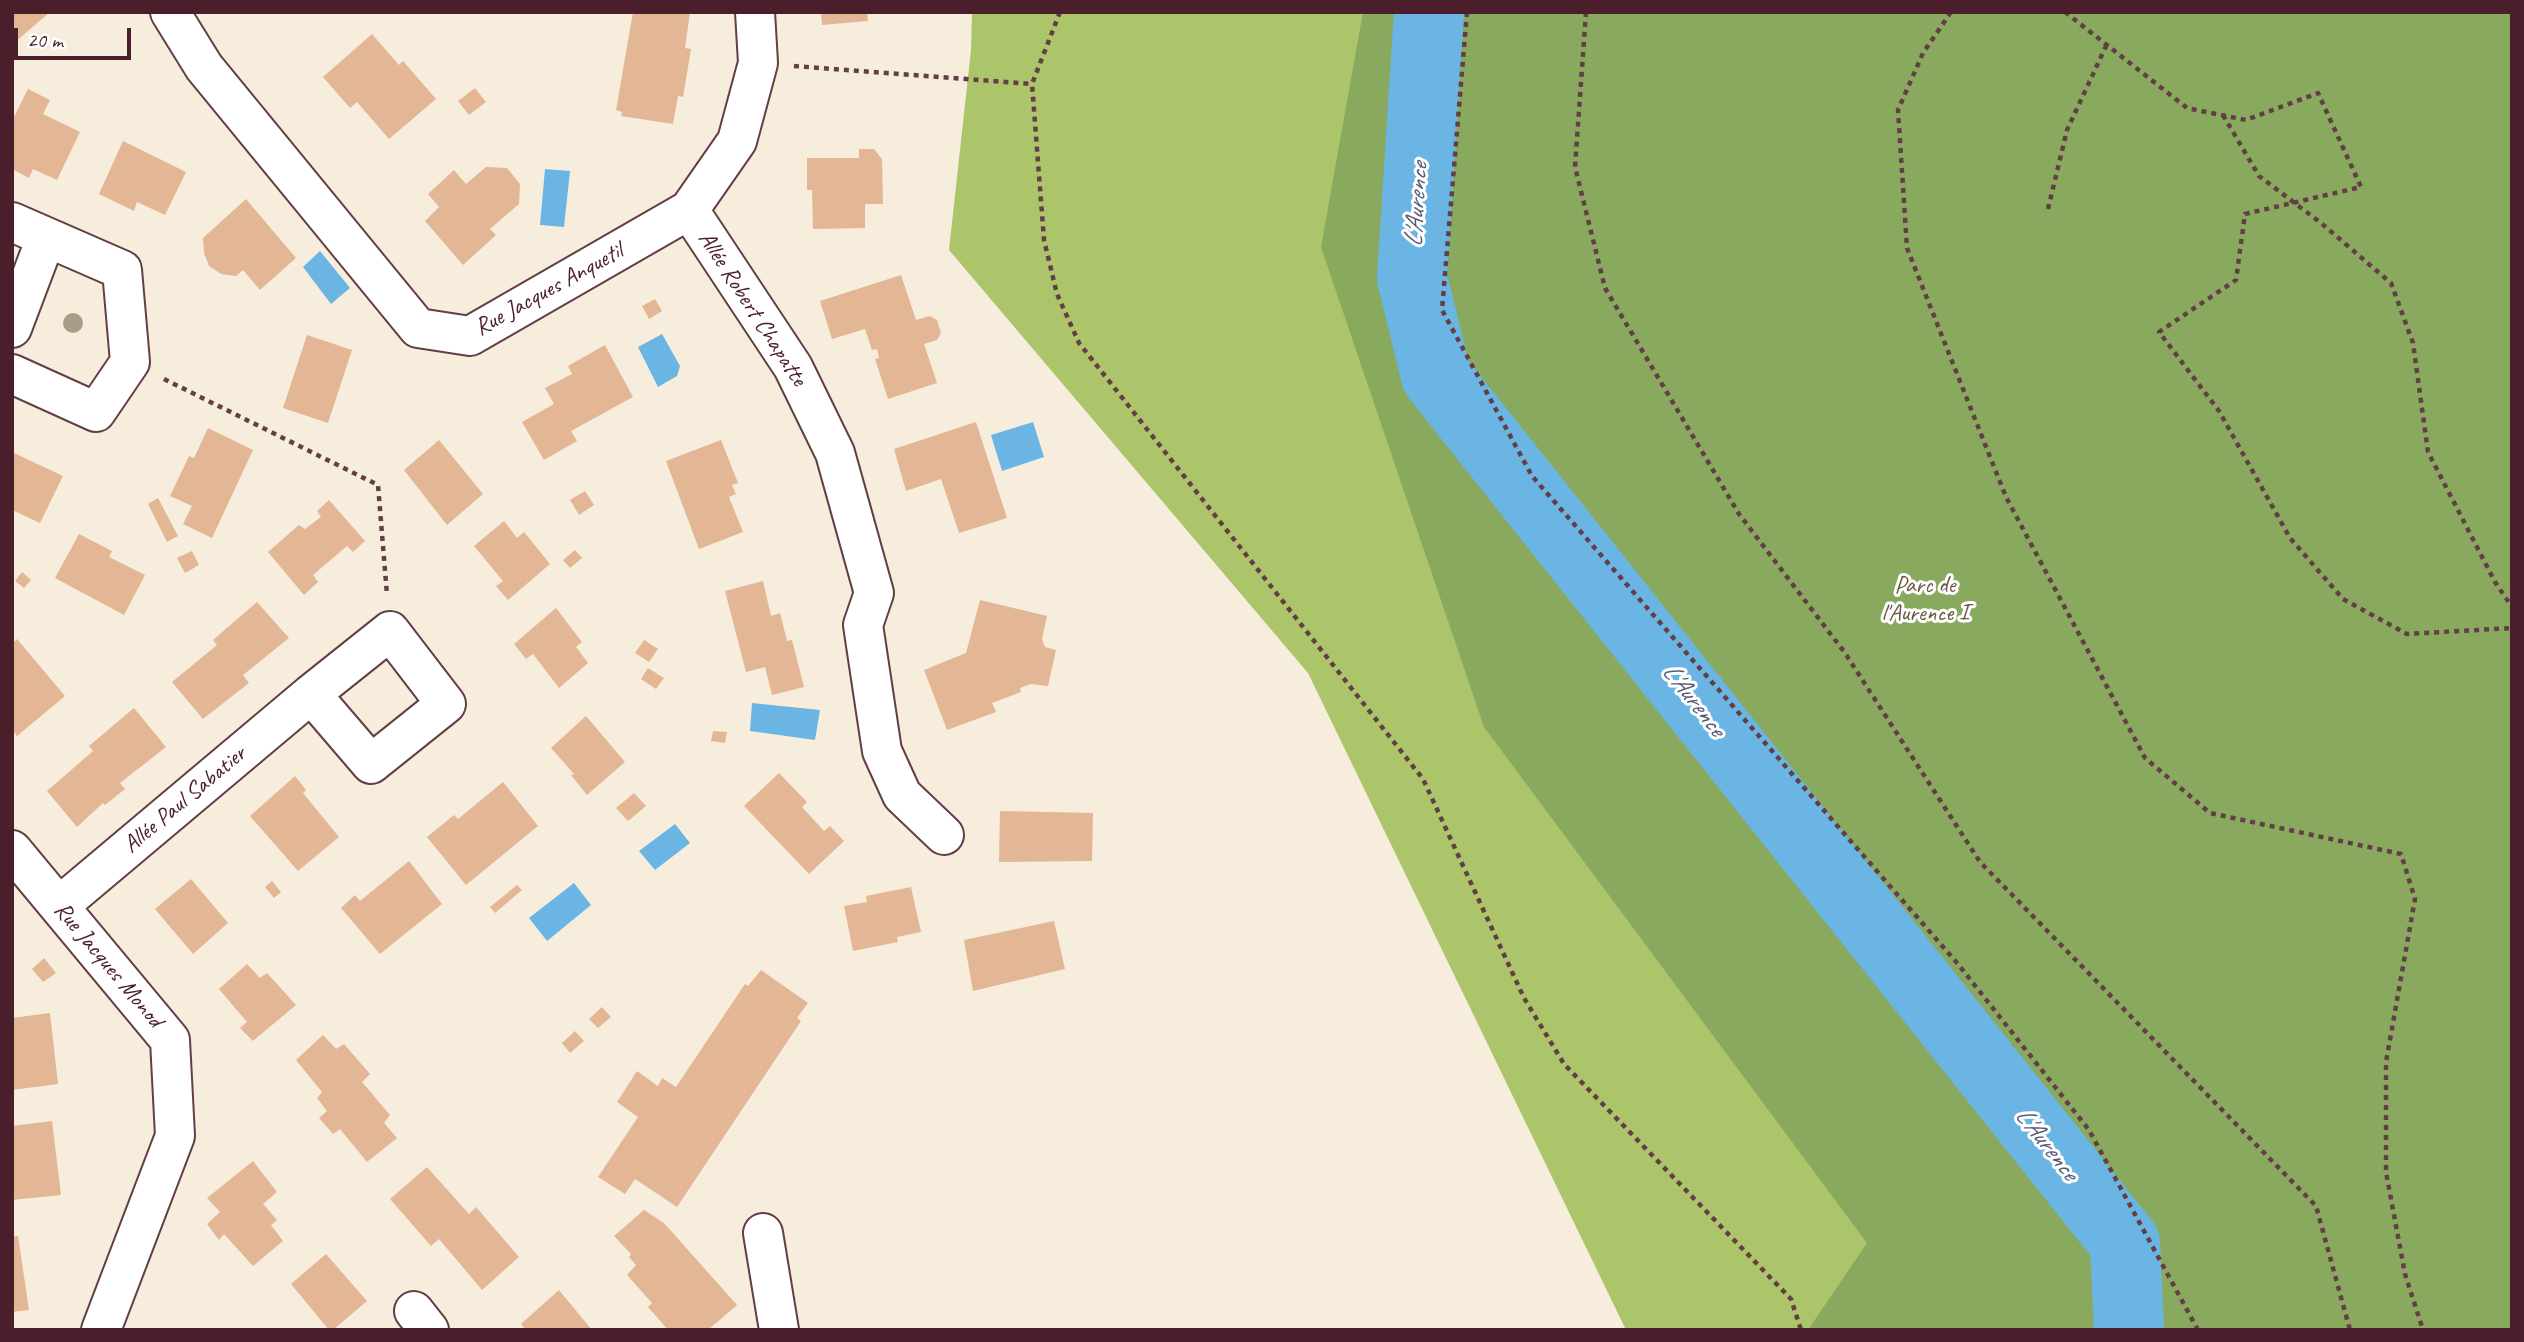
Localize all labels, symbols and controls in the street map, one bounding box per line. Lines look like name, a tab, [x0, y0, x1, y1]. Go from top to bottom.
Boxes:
scale bar	[18, 14, 135, 58]
text: 20 m	[27, 27, 63, 53]
water label: L'Aurence	[1399, 162, 1435, 248]
street label: Allée Robert Chapatte	[691, 226, 813, 392]
street label: Rue Jacques Anquetil	[470, 237, 628, 343]
park label: Parc de l'Aurence I	[1882, 572, 1968, 628]
water label: L'Aurence	[1655, 657, 1731, 743]
street label: Allée Paul Sabatier	[118, 740, 252, 860]
street label: Rue Jacques Monod	[47, 896, 169, 1034]
water label: L'Aurence	[2008, 1101, 2084, 1187]

